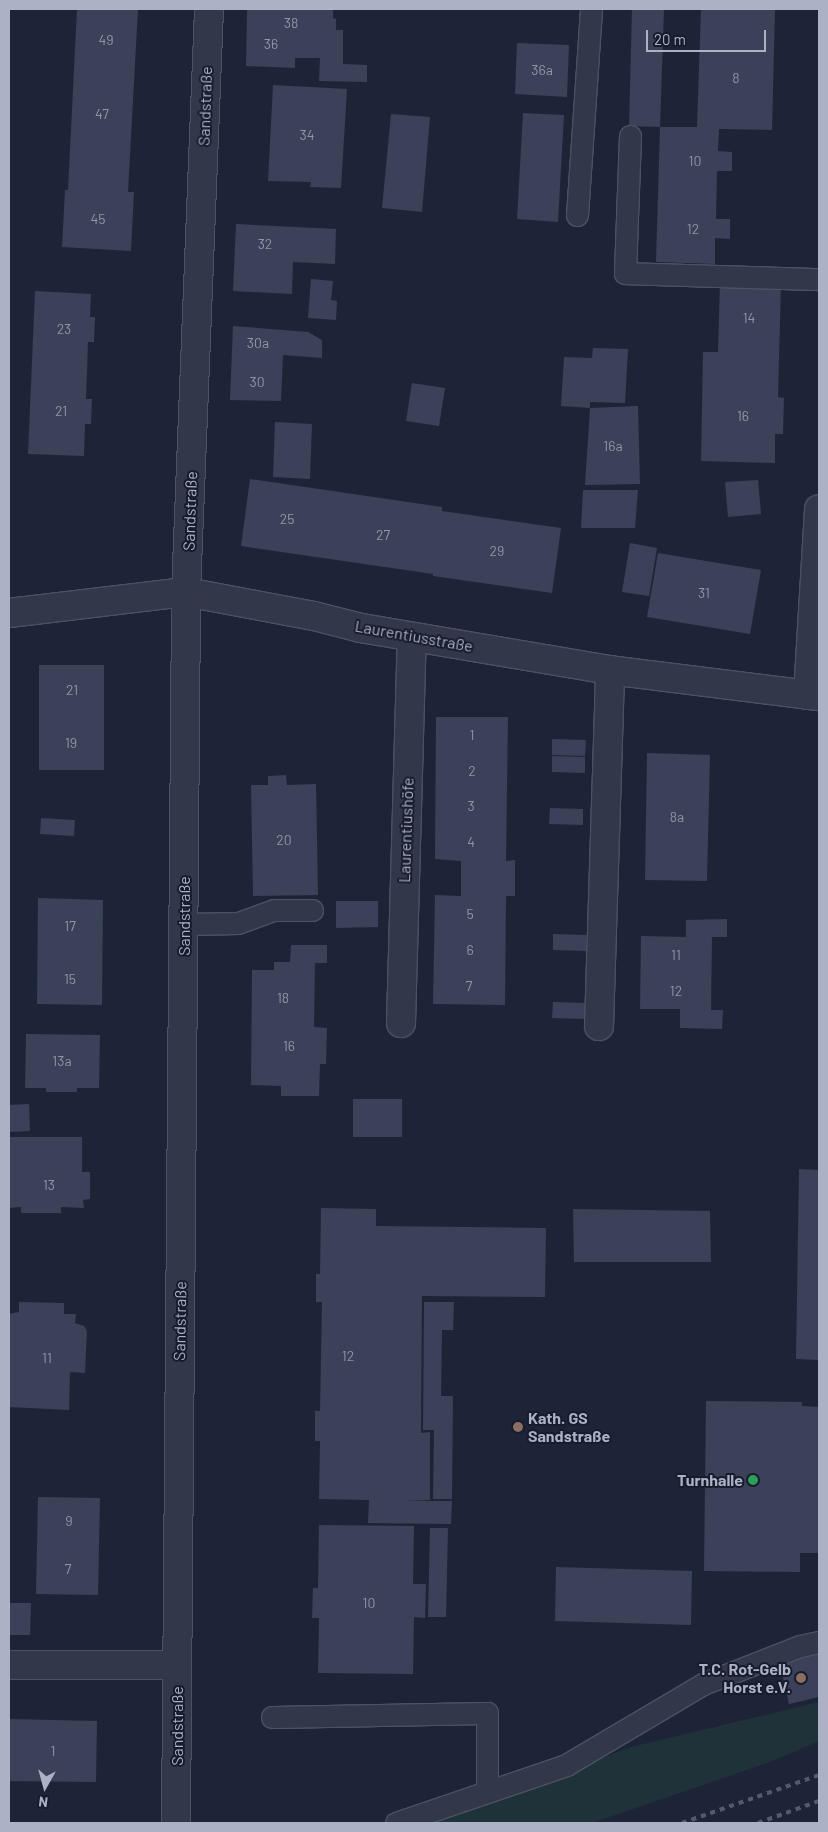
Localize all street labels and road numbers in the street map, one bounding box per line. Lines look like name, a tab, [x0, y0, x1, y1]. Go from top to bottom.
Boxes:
street label: Sandstraße	[194, 66, 216, 146]
street label: Sandstraße	[179, 471, 201, 551]
street label: Laurentiusstraße	[353, 616, 475, 656]
street label: Laurentiushöfe	[395, 777, 417, 883]
street label: Sandstraße	[174, 876, 194, 956]
street label: Sandstraße	[170, 1281, 190, 1361]
street label: Sandstraße	[167, 1686, 187, 1766]

